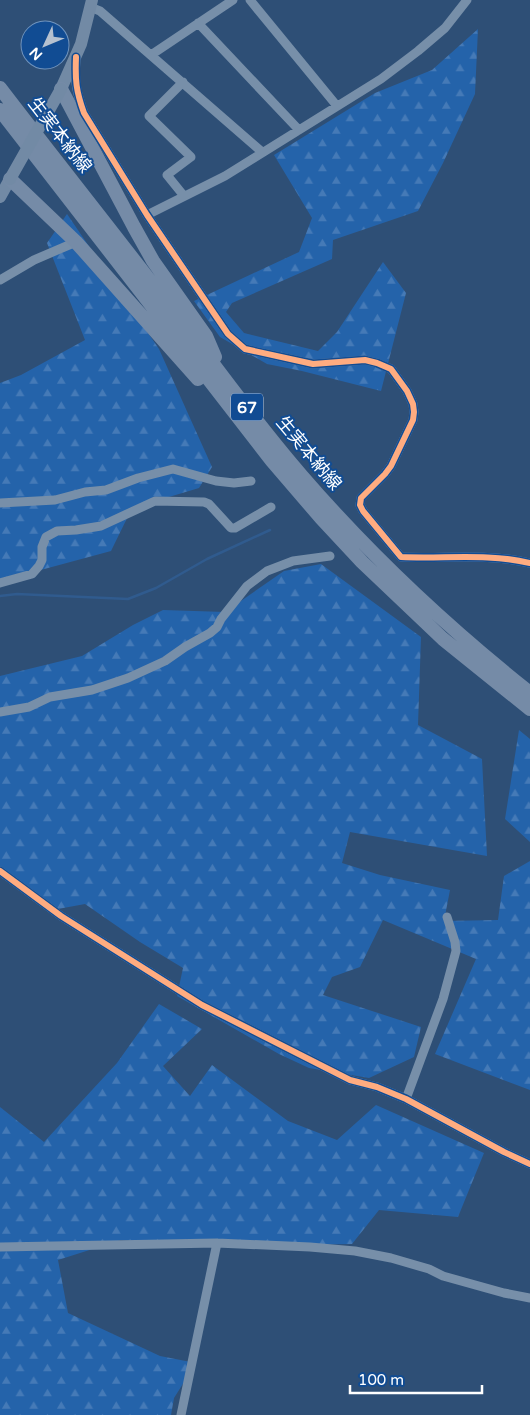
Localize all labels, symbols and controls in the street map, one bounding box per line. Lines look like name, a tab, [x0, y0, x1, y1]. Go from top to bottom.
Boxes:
north arrow	[20, 20, 70, 70]
text: N	[26, 44, 46, 64]
street label: 生実本納線	[24, 93, 96, 177]
road number: 67	[231, 394, 263, 421]
street label: 生実本納線	[272, 411, 346, 495]
scale bar	[350, 1362, 482, 1394]
text: 100 m	[358, 1371, 404, 1389]

